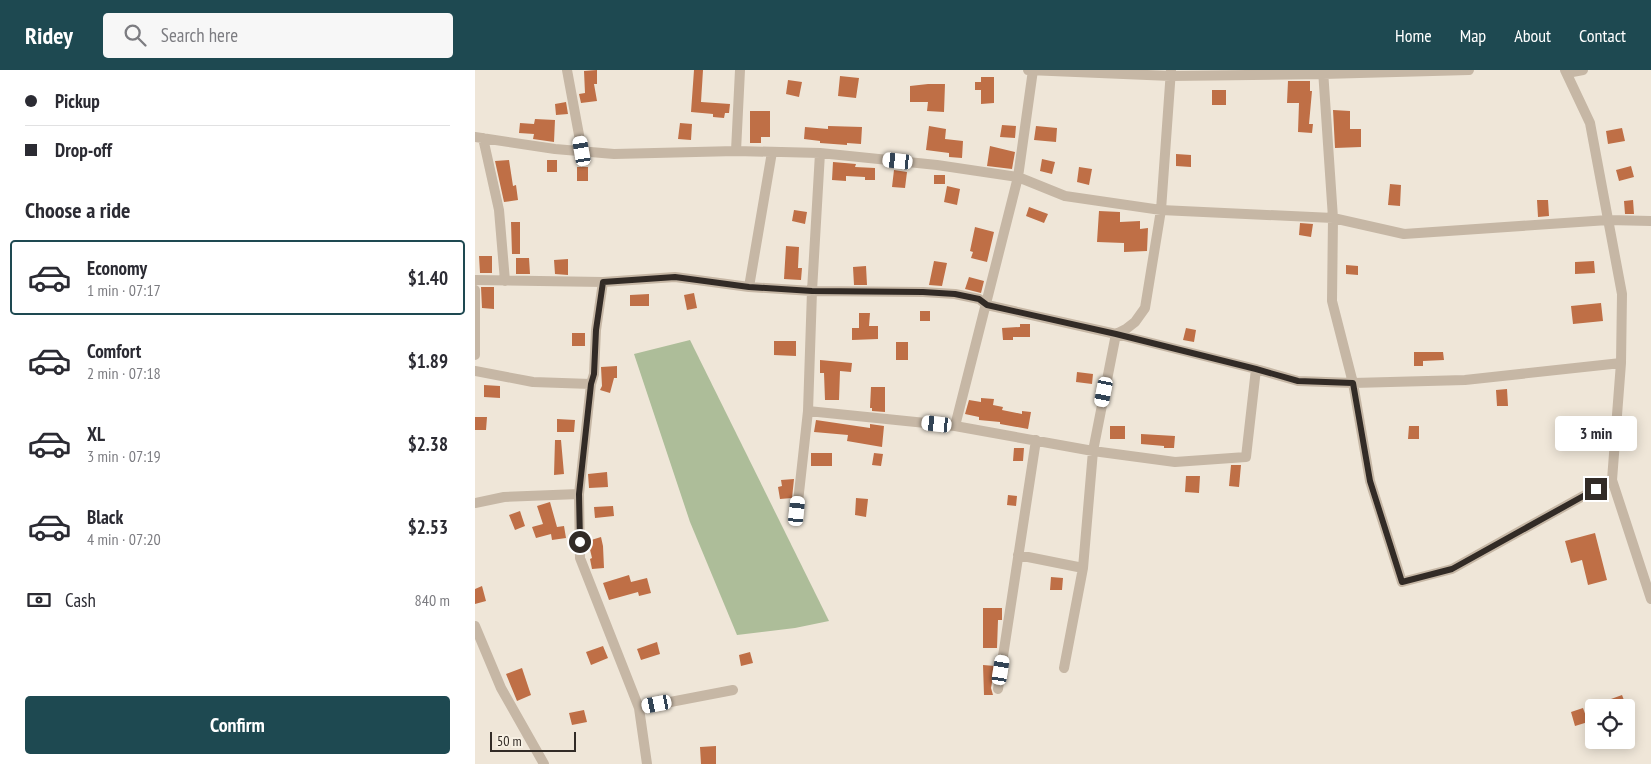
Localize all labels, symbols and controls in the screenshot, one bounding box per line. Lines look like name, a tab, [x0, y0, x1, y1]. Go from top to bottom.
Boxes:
search box	[103, 13, 453, 58]
text: Ridey	[25, 20, 73, 51]
icon: search	[121, 21, 149, 49]
text: Search here	[161, 23, 238, 47]
text: Home	[1395, 24, 1432, 47]
text: Map	[1460, 24, 1486, 47]
text: About	[1514, 24, 1551, 47]
text: Contact	[1579, 24, 1626, 47]
text: Pickup	[55, 89, 100, 113]
car	[572, 135, 591, 167]
text: Drop-off	[55, 138, 112, 162]
car	[882, 152, 913, 170]
text: Choose a ride	[25, 196, 130, 224]
icon: car	[27, 255, 72, 300]
text: Economy	[87, 256, 147, 280]
text: $1.40	[408, 266, 448, 290]
text: 1 min · 07:17	[87, 280, 161, 300]
icon: car	[27, 338, 72, 383]
text: Comfort	[87, 339, 141, 363]
text: $1.89	[408, 349, 448, 373]
text: 2 min · 07:18	[87, 363, 161, 383]
car	[1093, 376, 1114, 408]
car	[921, 415, 952, 433]
callout: 3 min	[1555, 416, 1637, 452]
icon: car	[27, 421, 72, 466]
text: XL	[87, 422, 105, 446]
text: 3 min	[1580, 423, 1612, 443]
text: $2.38	[408, 432, 448, 456]
text: 3 min · 07:19	[87, 446, 161, 466]
route end	[1585, 478, 1607, 500]
car	[787, 495, 806, 527]
icon: car	[27, 504, 72, 549]
text: Black	[87, 505, 123, 529]
text: $2.53	[408, 515, 448, 539]
text: 4 min · 07:20	[87, 529, 161, 549]
route start	[569, 531, 591, 553]
icon: cash	[25, 586, 53, 614]
text: Cash	[65, 588, 96, 612]
text: 840 m	[415, 590, 450, 610]
car	[991, 654, 1010, 686]
car	[640, 694, 673, 714]
button: Confirm	[25, 696, 450, 754]
map controls	[1585, 699, 1635, 749]
button: locate	[1585, 699, 1635, 749]
scale bar	[490, 729, 576, 752]
text: 50 m	[497, 732, 522, 750]

